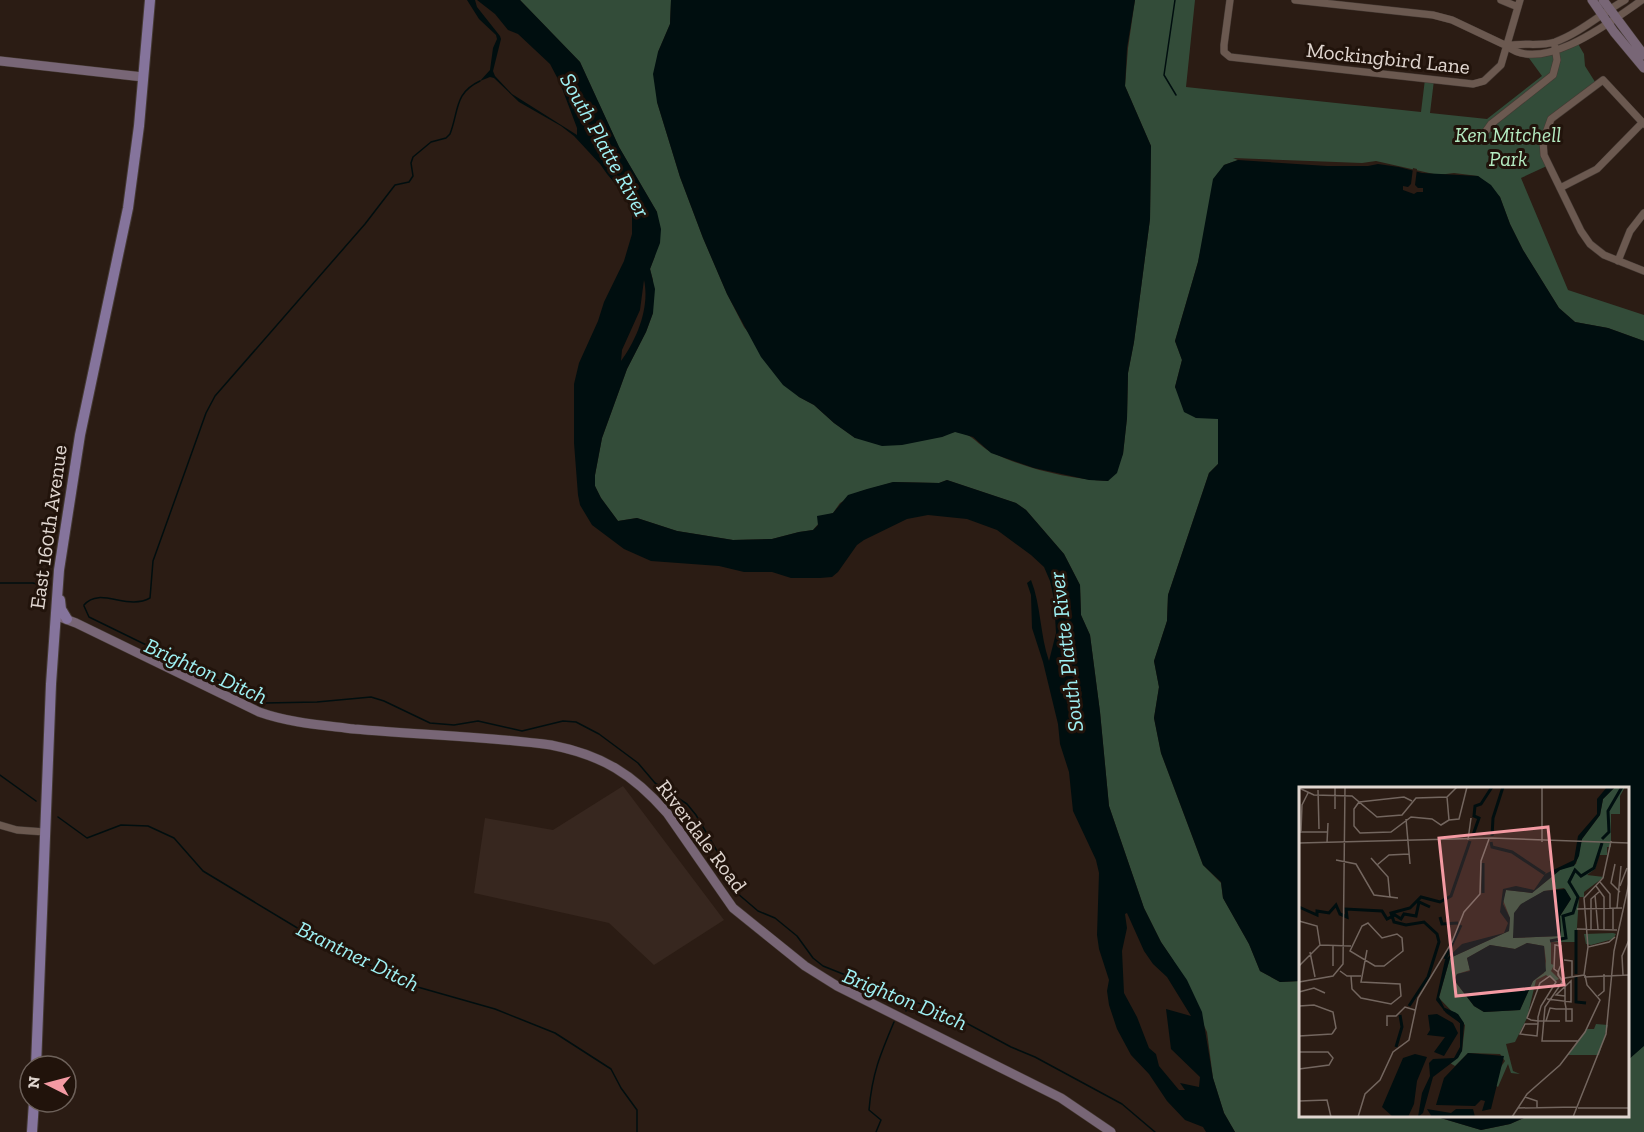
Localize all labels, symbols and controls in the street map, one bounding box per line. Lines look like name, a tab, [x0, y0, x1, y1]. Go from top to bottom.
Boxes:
street label: Mockingbird Lane	[1305, 37, 1471, 79]
water label: South Platte River	[554, 68, 656, 222]
park label: Ken Mitchell Park	[1455, 122, 1561, 171]
street label: East 160th Avenue	[24, 443, 72, 611]
water label: South Platte River	[1043, 570, 1089, 734]
water label: Brighton Ditch	[140, 632, 272, 710]
street label: Riverdale Road	[652, 775, 753, 898]
inset map	[1299, 787, 1629, 1117]
water label: Brantner Ditch	[292, 915, 424, 997]
water label: Brighton Ditch	[839, 962, 971, 1036]
north arrow	[18, 1054, 78, 1114]
text: N	[23, 1075, 44, 1090]

